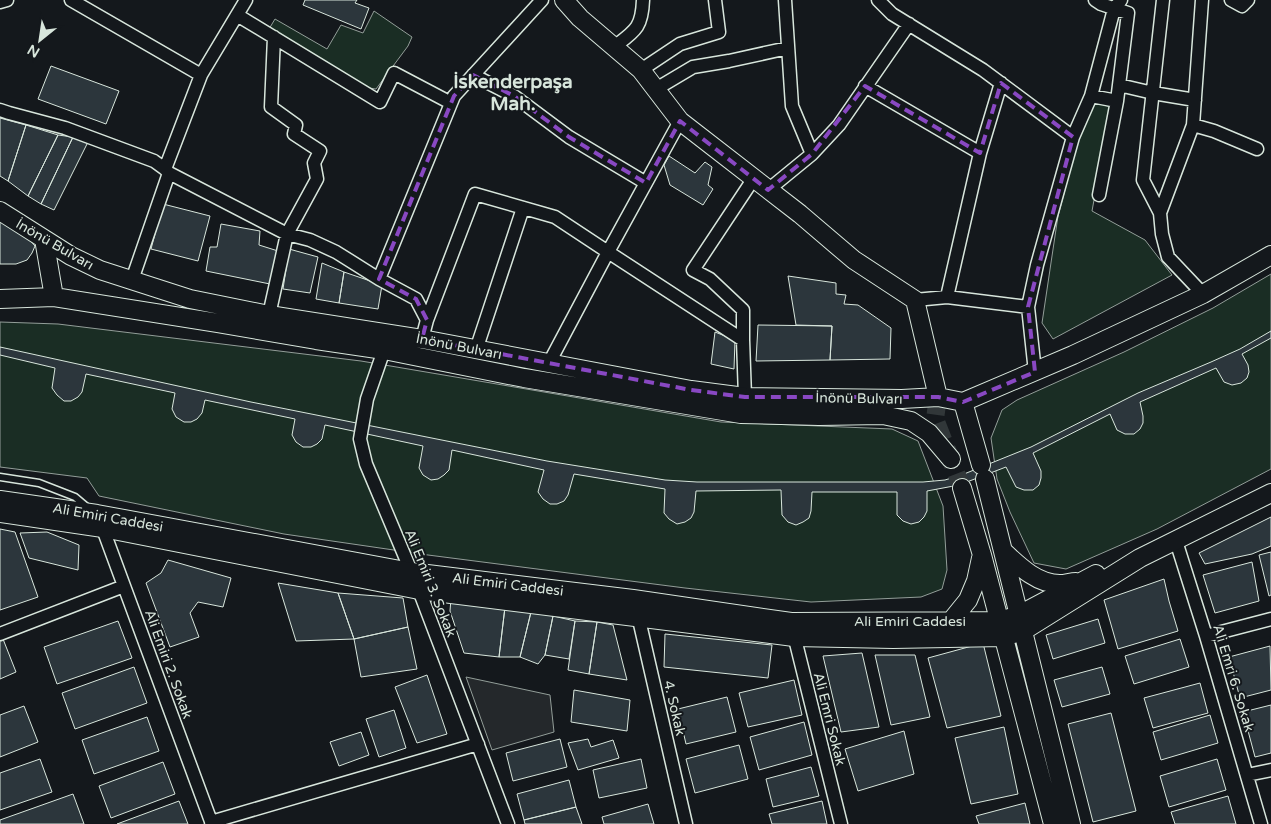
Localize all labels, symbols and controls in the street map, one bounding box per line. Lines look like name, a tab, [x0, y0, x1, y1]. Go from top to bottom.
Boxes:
north arrow	[15, 15, 65, 65]
text: N	[25, 41, 43, 61]
district label: İskenderpaşa Mah.	[453, 71, 573, 115]
street label: İnönü Bulvarı	[13, 215, 97, 274]
street label: İnönü Bulvarı	[414, 330, 503, 363]
street label: İnönü Bulvarı	[815, 389, 903, 408]
street label: Ali Emiri Caddesi	[51, 499, 165, 536]
street label: Ali Emiri 3. Sokak	[401, 527, 460, 640]
street label: Ali Emiri Caddesi	[451, 569, 565, 600]
street label: Ali Emiri 2. Sokak	[141, 607, 196, 721]
street label: Ali Emiri Caddesi	[854, 613, 966, 630]
street label: Ali Emri 6. Sokak	[1209, 622, 1258, 734]
street label: Ali Emri Sokak	[810, 671, 849, 768]
street label: 4. Sokak	[660, 679, 689, 738]

